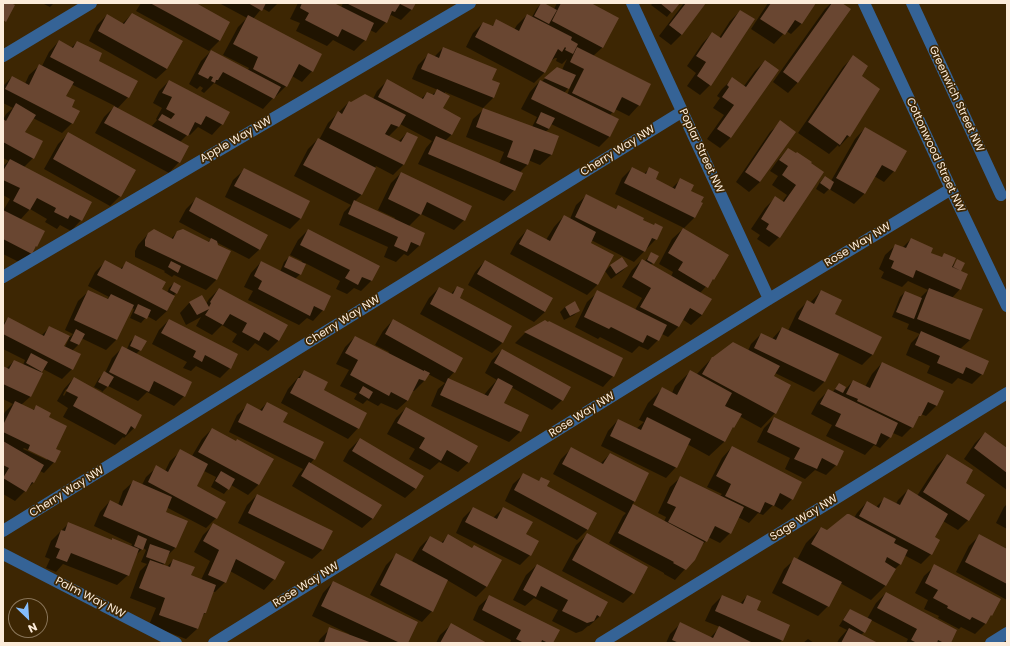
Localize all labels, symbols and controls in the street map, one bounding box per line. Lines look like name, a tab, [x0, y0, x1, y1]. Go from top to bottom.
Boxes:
street label: Greenwich Street NW	[926, 44, 986, 154]
street label: Cottonwood Street NW	[903, 96, 967, 214]
street label: Poplar Street NW	[676, 107, 726, 195]
street label: Apple Way NW	[198, 114, 274, 166]
street label: Cherry Way NW	[578, 123, 658, 179]
street label: Rose Way NW	[822, 220, 894, 270]
street label: Cherry Way NW	[303, 293, 383, 349]
street label: Rose Way NW	[547, 390, 617, 440]
street label: Cherry Way NW	[27, 464, 107, 520]
street label: Sage Way NW	[768, 492, 840, 544]
street label: Rose Way NW	[271, 560, 341, 610]
street label: Palm Way NW	[53, 575, 127, 621]
north arrow	[8, 598, 48, 638]
text: N	[26, 619, 40, 637]

